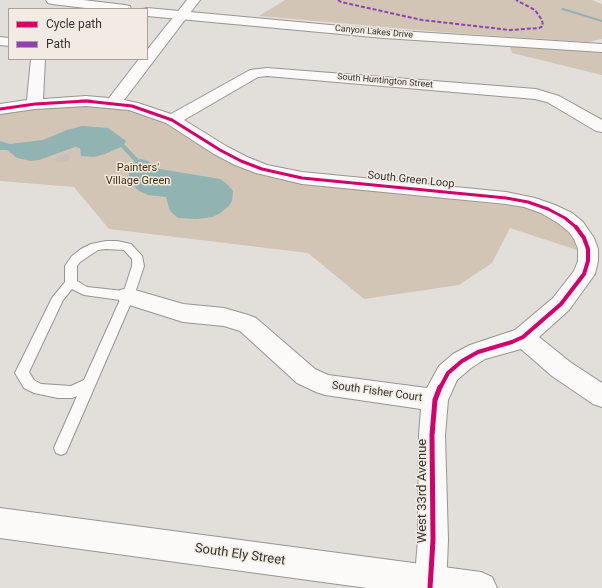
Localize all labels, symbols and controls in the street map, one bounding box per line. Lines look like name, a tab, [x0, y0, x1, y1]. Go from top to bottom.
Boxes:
legend	[8, 8, 148, 60]
text: Cycle path	[46, 17, 102, 31]
street label: Canyon Lakes Drive	[335, 23, 413, 41]
text: Path	[46, 37, 71, 51]
street label: South Huntington Street	[337, 71, 433, 91]
park label: Painters' Village Green	[106, 161, 170, 187]
street label: South Green Loop	[367, 169, 455, 191]
street label: South Fisher Court	[331, 379, 423, 405]
street label: West 33rd Avenue	[415, 439, 431, 543]
street label: South Ely Street	[194, 541, 286, 569]

